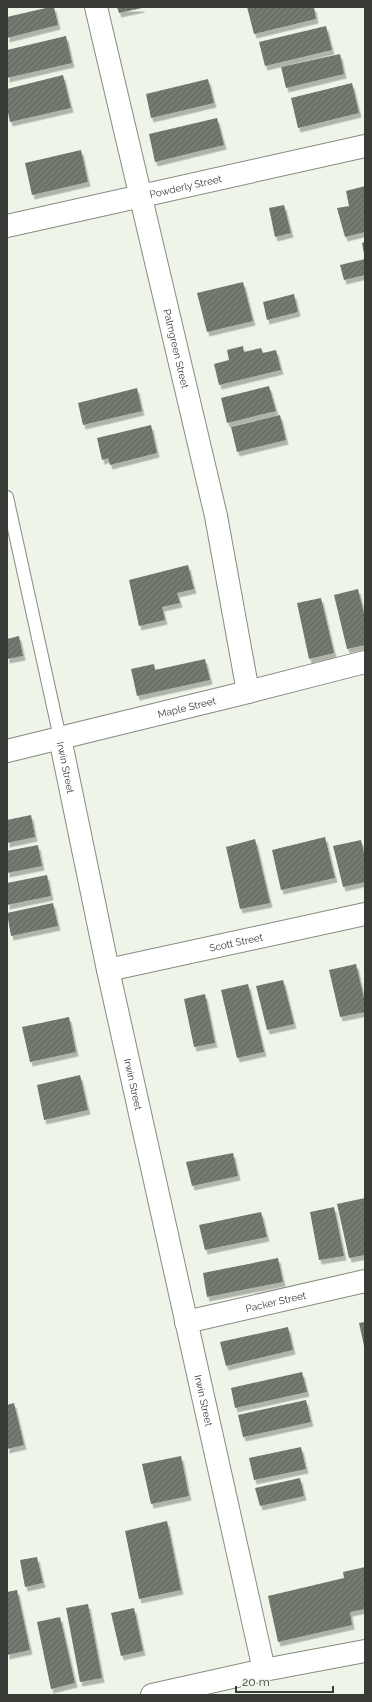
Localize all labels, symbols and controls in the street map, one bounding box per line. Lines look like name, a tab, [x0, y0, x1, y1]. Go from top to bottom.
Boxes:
street label: Powderly Street	[149, 173, 223, 200]
street label: Palmgreen Street	[161, 308, 191, 390]
street label: Maple Street	[157, 695, 218, 720]
street label: Irwin Street	[55, 741, 76, 795]
street label: Scott Street	[208, 931, 265, 954]
street label: Irwin Street	[122, 1058, 144, 1112]
street label: Packer Street	[245, 1290, 308, 1314]
street label: Irwin Street	[192, 1374, 215, 1428]
scale bar	[236, 1668, 333, 1694]
text: 20 m	[242, 1675, 270, 1689]

